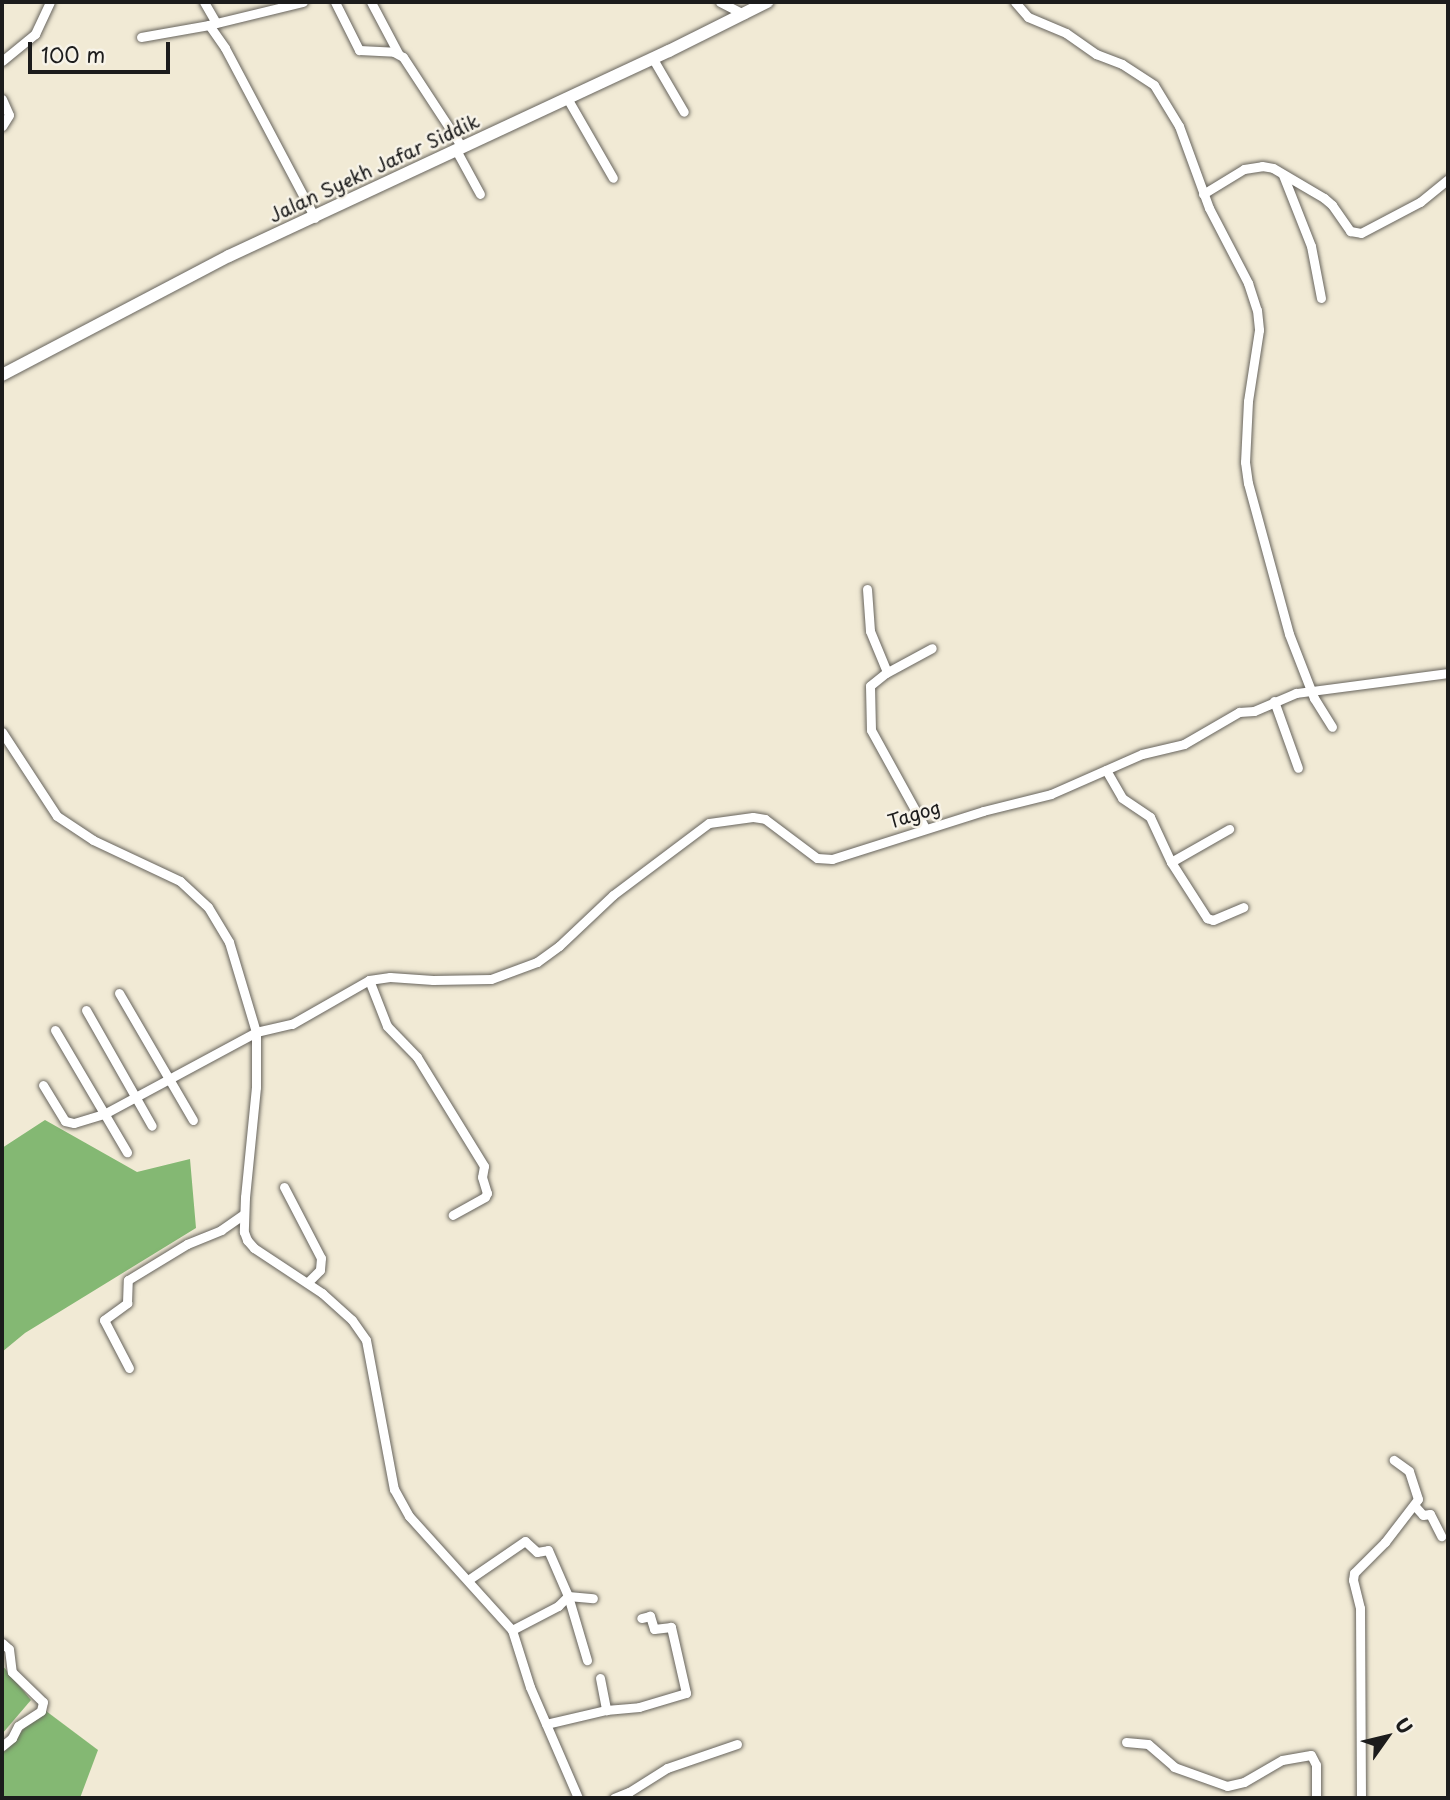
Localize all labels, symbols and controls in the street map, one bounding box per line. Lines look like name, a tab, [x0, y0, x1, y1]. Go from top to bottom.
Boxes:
scale bar	[32, 28, 173, 72]
text: 100 m	[41, 38, 105, 70]
street label: Jalan Syekh Jafar Siddik	[264, 109, 484, 227]
street label: Tagog	[885, 795, 943, 833]
north arrow	[1352, 1702, 1422, 1772]
text: U	[1389, 1711, 1420, 1739]

